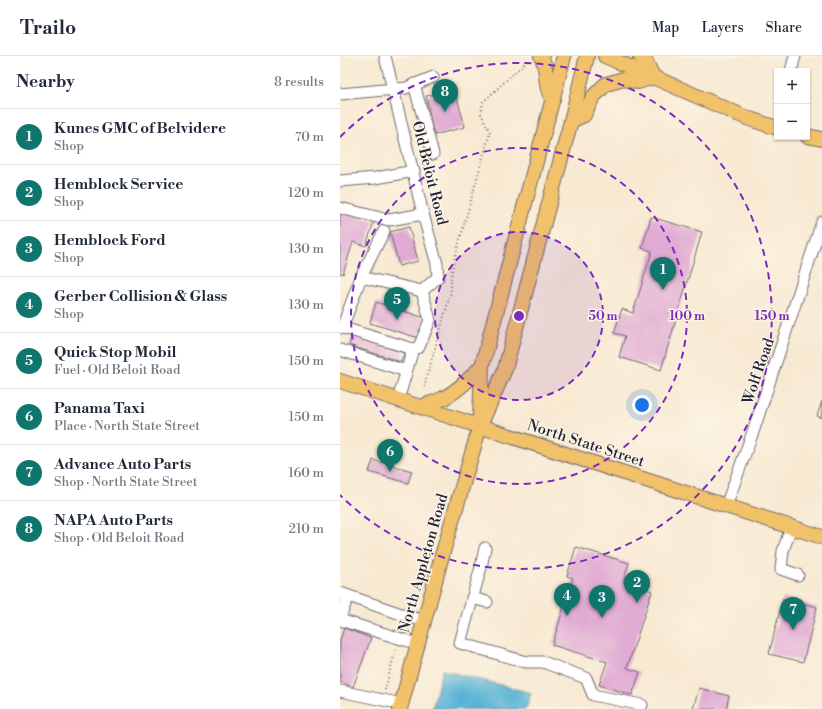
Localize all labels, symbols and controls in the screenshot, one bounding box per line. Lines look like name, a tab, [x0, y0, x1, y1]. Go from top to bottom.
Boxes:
text: Trailo	[20, 16, 76, 40]
text: Map	[652, 19, 679, 37]
text: Layers	[701, 19, 744, 37]
text: Share	[766, 19, 802, 37]
map controls	[774, 68, 810, 140]
button: +	[774, 68, 810, 104]
text: Nearby	[16, 71, 75, 93]
text: 8 results	[274, 74, 324, 90]
pin: 8	[432, 79, 458, 112]
button: −	[774, 104, 810, 140]
text: Kunes GMC of Belvidere	[54, 119, 226, 138]
street label: Old Beloit Road	[407, 119, 452, 228]
text: 1	[26, 129, 32, 145]
text: 70 m	[295, 129, 324, 145]
text: Shop	[54, 138, 84, 154]
text: Hemblock Service	[54, 175, 183, 194]
text: 2	[25, 185, 33, 201]
text: 120 m	[288, 185, 324, 201]
text: Shop	[54, 194, 84, 210]
text: Hemblock Ford	[54, 231, 166, 250]
text: 3	[25, 241, 33, 257]
text: 130 m	[289, 241, 324, 257]
text: Shop	[54, 250, 84, 266]
pin: 1	[650, 257, 676, 290]
text: Gerber Collision & Glass	[54, 287, 227, 306]
pin: 5	[384, 287, 410, 320]
text: 4	[25, 297, 33, 313]
text: 130 m	[289, 297, 324, 313]
text: Shop	[54, 306, 84, 322]
centre of rings	[512, 309, 526, 323]
text: 50 m	[588, 309, 618, 324]
text: 100 m	[669, 309, 705, 324]
text: 150 m	[755, 309, 789, 324]
street label: Wolf Road	[738, 335, 779, 408]
text: Quick Stop Mobil	[54, 343, 177, 362]
text: 5	[25, 353, 33, 369]
text: 150 m	[289, 353, 324, 369]
text: Fuel · Old Beloit Road	[54, 362, 180, 378]
your location	[632, 395, 652, 415]
text: Panama Taxi	[54, 399, 145, 418]
text: 6	[25, 409, 33, 425]
text: 150 m	[289, 409, 324, 425]
street label: North State Street	[525, 416, 648, 472]
text: Place · North State Street	[54, 418, 200, 434]
pin: 6	[377, 439, 403, 472]
text: Advance Auto Parts	[54, 455, 191, 474]
text: 7	[25, 465, 33, 481]
text: 160 m	[288, 465, 324, 481]
text: Shop · North State Street	[54, 474, 197, 490]
street label: North Appleton Road	[395, 491, 453, 635]
text: NAPA Auto Parts	[54, 511, 173, 530]
text: 8	[25, 521, 33, 537]
text: 210 m	[289, 521, 324, 537]
text: Shop · Old Beloit Road	[54, 530, 184, 546]
pin: 2	[624, 570, 650, 603]
pin: 4	[554, 583, 580, 616]
pin: 3	[589, 585, 615, 618]
pin: 7	[780, 597, 806, 630]

